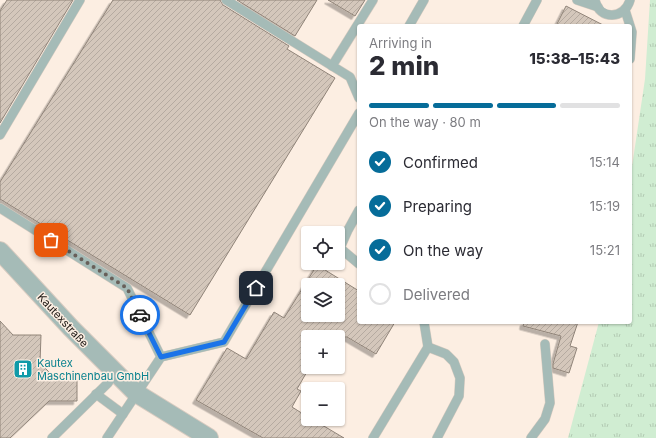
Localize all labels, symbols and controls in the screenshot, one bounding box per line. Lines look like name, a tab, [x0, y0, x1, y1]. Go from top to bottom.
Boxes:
text: Arriving in	[369, 35, 432, 51]
text: 15:38–15:43	[529, 49, 620, 68]
text: 2 min	[369, 50, 439, 81]
text: On the way · 80 m	[369, 114, 481, 130]
icon: check	[369, 151, 391, 173]
text: Confirmed	[403, 153, 478, 172]
text: 15:14	[589, 154, 620, 170]
icon: check	[369, 195, 391, 217]
text: Preparing	[403, 197, 472, 216]
text: 15:19	[590, 198, 620, 214]
pin	[34, 223, 68, 257]
map controls	[301, 226, 345, 426]
button: locate	[301, 226, 345, 270]
icon: bag	[40, 229, 62, 251]
icon: check	[369, 239, 391, 261]
text: On the way	[403, 241, 483, 260]
text: 15:21	[590, 242, 620, 258]
pin	[239, 271, 273, 305]
icon: home	[245, 277, 267, 299]
button: layers	[301, 278, 345, 322]
text: Delivered	[403, 285, 470, 304]
street label: Kautexstraße	[34, 290, 92, 350]
courier	[120, 295, 160, 335]
icon: car	[129, 304, 151, 326]
button: +	[301, 330, 345, 374]
place label: Kautex Maschinenbau GmbH	[37, 356, 149, 383]
building icon: Kautex Maschinenbau GmbH	[12, 358, 34, 380]
button: −	[301, 382, 345, 426]

